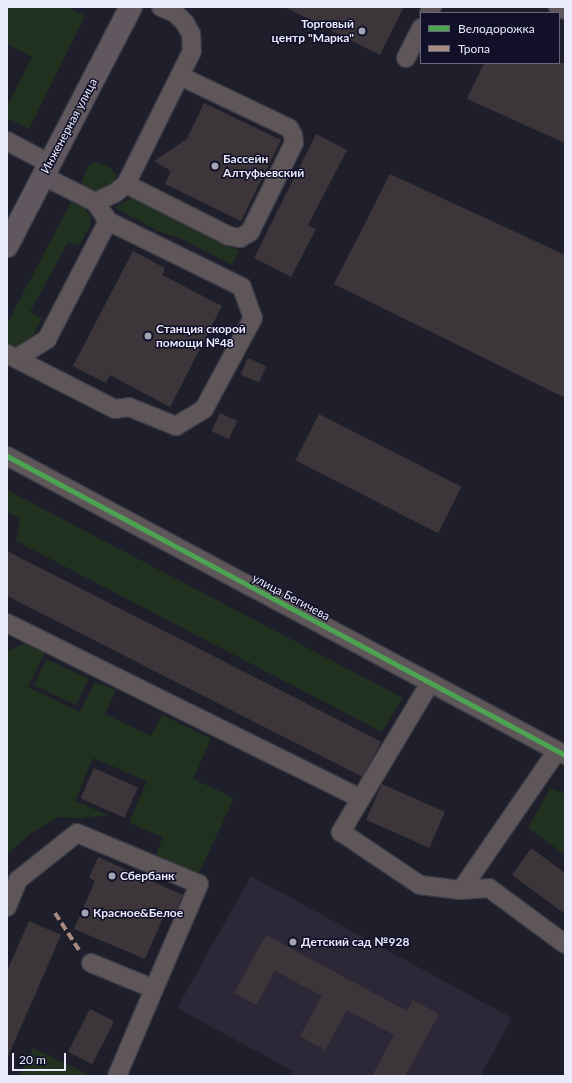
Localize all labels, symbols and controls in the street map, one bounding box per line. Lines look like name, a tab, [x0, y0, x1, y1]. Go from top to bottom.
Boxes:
legend	[420, 12, 560, 64]
place label: Торговый центр "Марка"	[272, 17, 354, 45]
text: Велодорожка	[458, 21, 535, 36]
marker: Торговый центр "Марка"	[357, 26, 367, 36]
text: Тропа	[458, 41, 490, 56]
street label: Инженерная улица	[38, 76, 100, 176]
place label: Бассейн Алтуфьевский	[223, 152, 304, 180]
marker: Бассейн Алтуфьевский	[210, 161, 220, 171]
place label: Станция скорой помощи №48	[156, 322, 246, 350]
marker: Станция скорой помощи №48	[143, 331, 153, 341]
street label: улица Бегичева	[250, 570, 332, 624]
place label: Сбербанк	[120, 869, 175, 883]
marker: Сбербанк	[107, 871, 117, 881]
place label: Красное&Белое	[93, 906, 183, 920]
marker: Красное&Белое	[80, 908, 90, 918]
place label: Детский сад №928	[301, 935, 409, 949]
marker: Детский сад №928	[288, 937, 298, 947]
scale bar	[14, 1045, 68, 1071]
text: 20 m	[19, 1052, 46, 1067]

